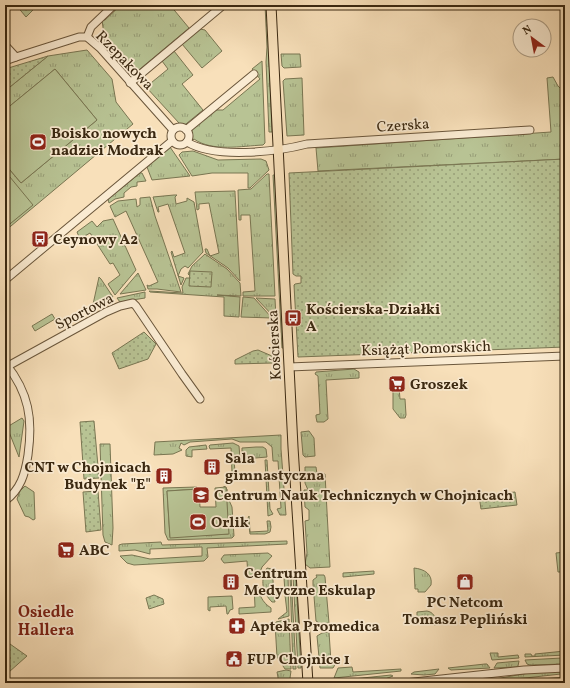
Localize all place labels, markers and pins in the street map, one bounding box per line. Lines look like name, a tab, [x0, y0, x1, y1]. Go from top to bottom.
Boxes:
place label: Boisko nowych nadziei Modrak	[51, 124, 163, 162]
sports icon: Boisko nowych nadziei Modrak	[28, 132, 48, 152]
bus stop icon: Ceynowy A2	[30, 229, 50, 249]
place label: Ceynowy A2	[53, 230, 138, 251]
place label: Kościerska-Działki A	[306, 300, 440, 338]
bus stop icon: Kościerska-Działki A	[283, 308, 303, 328]
supermarket icon: Groszek	[387, 374, 407, 394]
place label: Groszek	[410, 375, 468, 396]
place label: Sala gimnastyczna	[225, 449, 324, 487]
building icon: Sala gimnastyczna	[202, 457, 222, 477]
place label: CNT w Chojnicach Budynek "E"	[25, 458, 151, 496]
building icon: CNT w Chojnicach Budynek "E"	[154, 466, 174, 486]
school or university icon: Centrum Nauk Technicznych w Chojnicach	[191, 485, 211, 505]
place label: Centrum Nauk Technicznych w Chojnicach	[214, 486, 514, 507]
sports icon: Orlik	[188, 512, 208, 532]
place label: Orlik	[211, 513, 249, 534]
supermarket icon: ABC	[56, 540, 76, 560]
place label: ABC	[79, 541, 110, 562]
place label: Centrum Medyczne Eskulap	[244, 564, 375, 602]
building icon: Centrum Medyczne Eskulap	[221, 572, 241, 592]
shop icon: PC Netcom Tomasz Pepliński	[455, 572, 475, 592]
place label: PC Netcom Tomasz Pepliński	[402, 593, 528, 631]
pharmacy icon: Apteka Promedica	[227, 616, 247, 636]
place label: Apteka Promedica	[250, 617, 380, 638]
public building icon: FUP Chojnice 1	[224, 649, 244, 669]
place label: FUP Chojnice 1	[247, 650, 350, 671]

